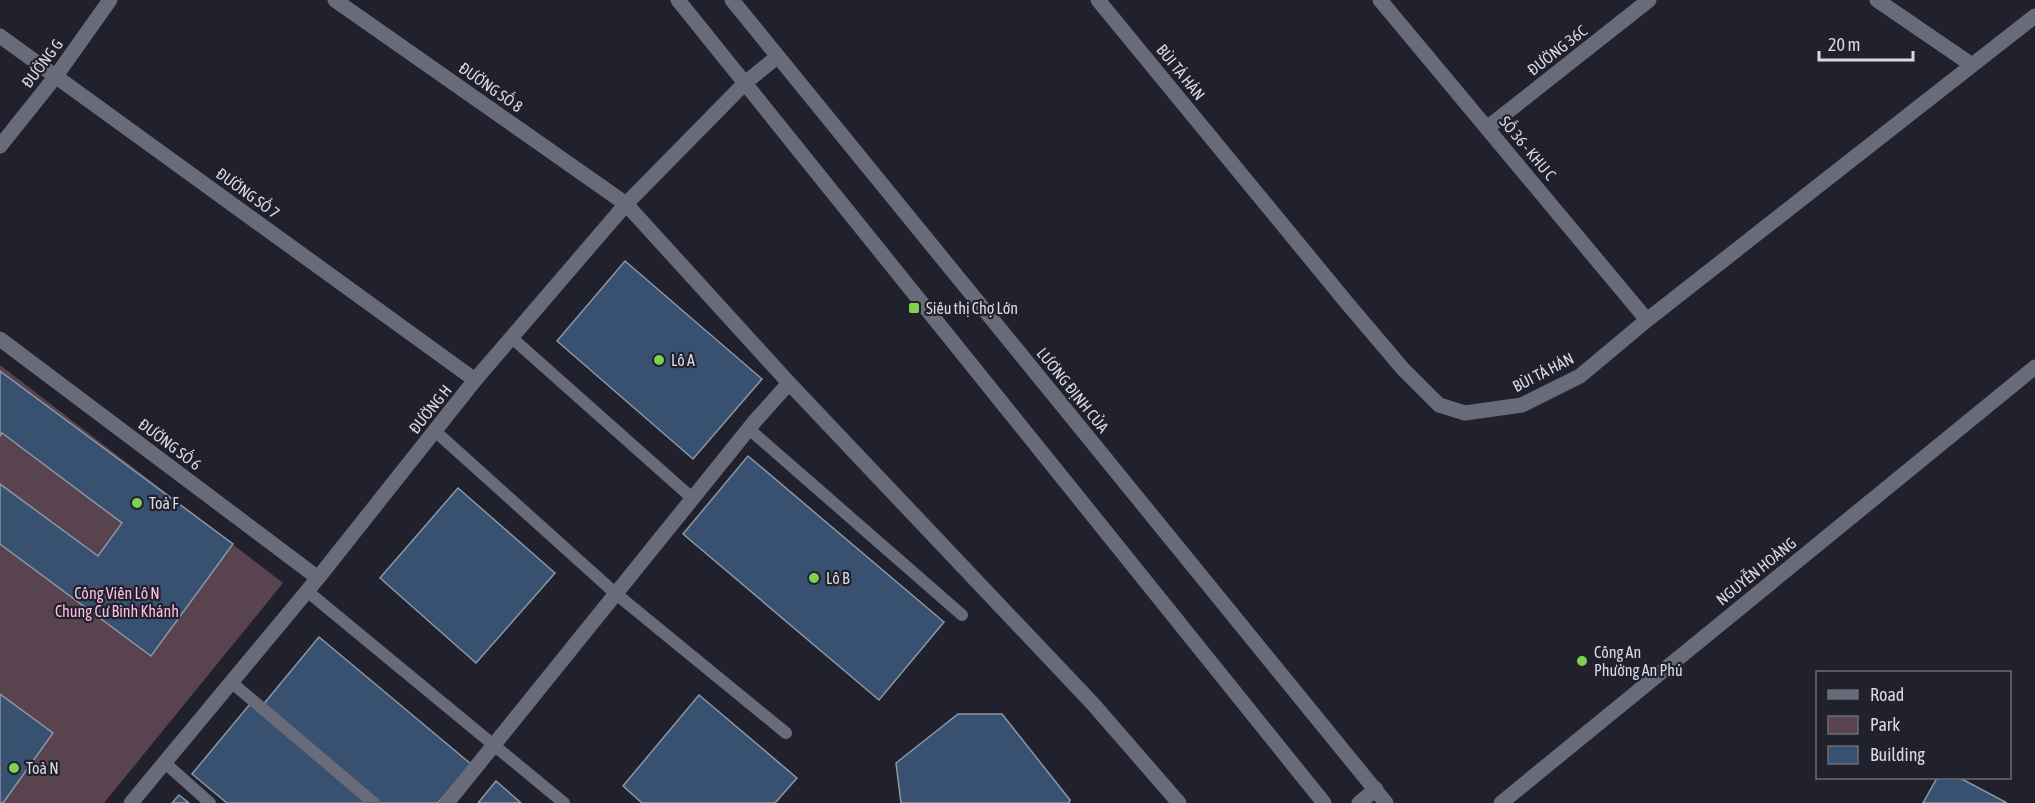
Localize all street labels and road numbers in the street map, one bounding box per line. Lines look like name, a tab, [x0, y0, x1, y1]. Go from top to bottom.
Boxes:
street label: ĐƯỜNG 36C	[1524, 21, 1590, 79]
street label: ĐƯỜNG G	[18, 35, 66, 91]
street label: BÙI TÁ HÁN	[1153, 41, 1209, 103]
street label: ĐƯỜNG SỐ 8	[456, 57, 527, 115]
street label: SỐ 36 - KHU C	[1496, 111, 1561, 184]
street label: ĐƯỜNG SỐ 7	[213, 162, 284, 222]
street label: LƯƠNG ĐỊNH CỦA	[1033, 343, 1113, 436]
street label: BÙI TÁ HÁN	[1509, 349, 1577, 395]
street label: ĐƯỜNG H	[405, 381, 455, 437]
street label: ĐƯỜNG SỐ 6	[135, 413, 206, 473]
street label: NGUYỄN HOÀNG	[1711, 532, 1799, 609]

